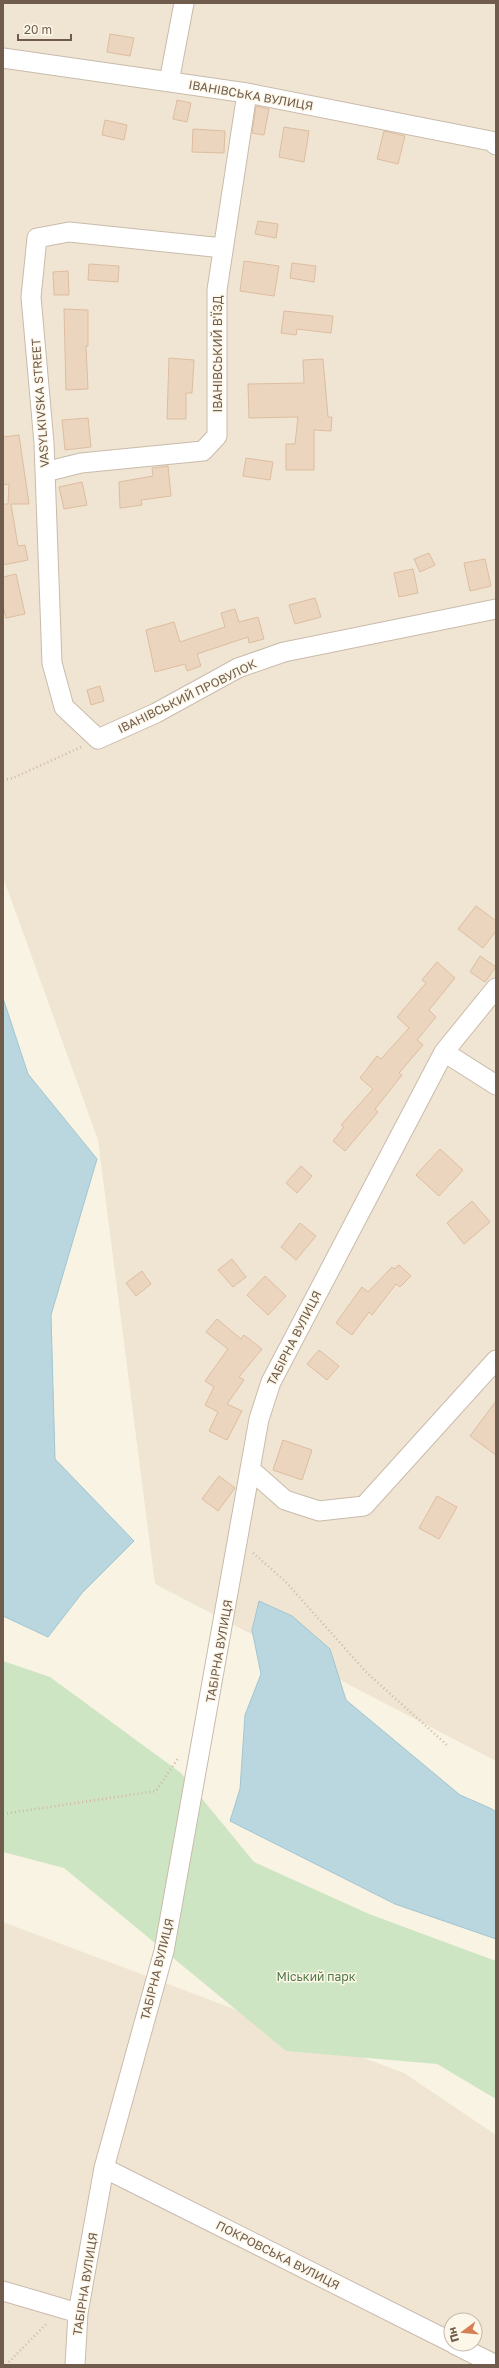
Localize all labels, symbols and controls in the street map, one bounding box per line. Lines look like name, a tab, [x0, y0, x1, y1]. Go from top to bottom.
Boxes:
scale bar	[18, 16, 71, 42]
text: 20 m	[24, 22, 52, 37]
street label: ІВАНІВСЬКА ВУЛИЦЯ	[188, 77, 314, 113]
street label: ІВАНІВСЬКИЙ В'ЇЗД	[210, 295, 225, 412]
street label: VASYLKIVSKA STREET	[28, 337, 52, 468]
street label: ІВАНІВСЬКИЙ ПРОВУЛОК	[115, 656, 259, 736]
street label: ТАБІРНА ВУЛИЦЯ	[264, 1288, 324, 1388]
street label: ТАБІРНА ВУЛИЦЯ	[203, 1598, 235, 1704]
street label: ТАБІРНА ВУЛИЦЯ	[137, 1917, 177, 2021]
park label: Міський парк	[276, 1969, 356, 1984]
street label: ПОКРОВСЬКА ВУЛИЦЯ	[214, 2217, 342, 2293]
street label: ТАБІРНА ВУЛИЦЯ	[69, 2231, 101, 2337]
north arrow	[443, 2312, 483, 2352]
text: Пн	[445, 2326, 461, 2344]

